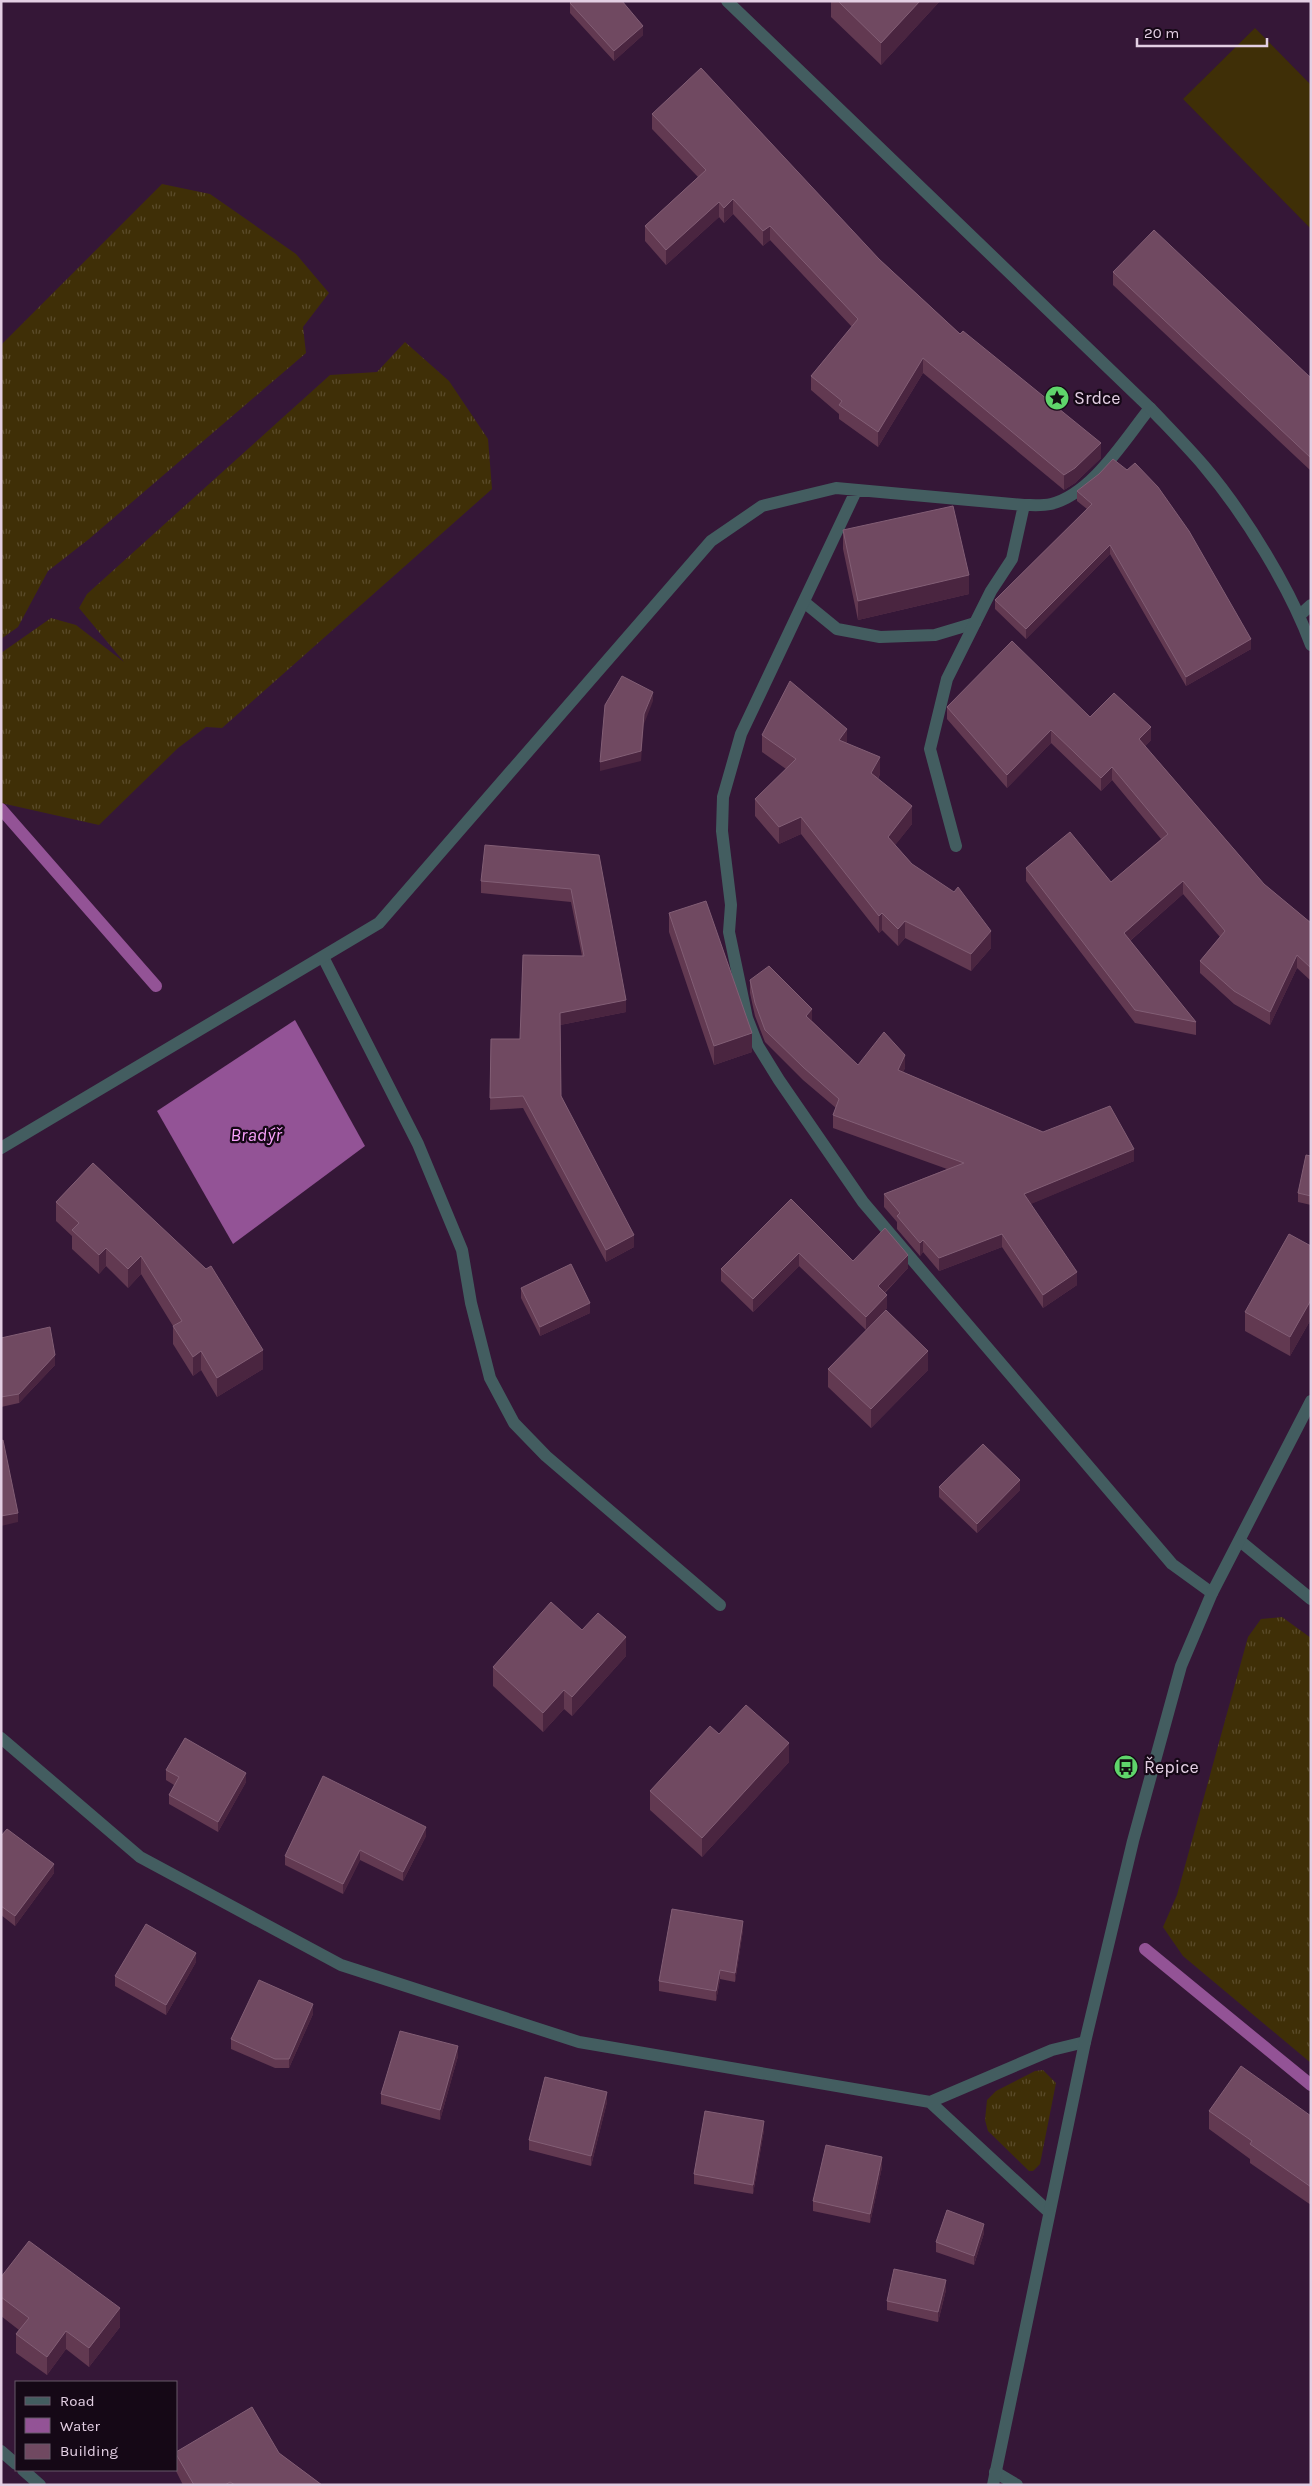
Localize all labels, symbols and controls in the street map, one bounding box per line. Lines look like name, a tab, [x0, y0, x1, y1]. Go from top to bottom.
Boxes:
scale bar	[1137, 15, 1267, 47]
text: 20 m	[1144, 24, 1179, 42]
place icon: Srdce	[1044, 385, 1070, 411]
place label: Srdce	[1074, 387, 1121, 409]
water label: Bradýř	[230, 1124, 283, 1146]
bus stop icon: Řepice	[1113, 1754, 1139, 1780]
place label: Řepice	[1144, 1756, 1199, 1778]
legend	[15, 2381, 178, 2471]
text: Road	[60, 2392, 95, 2410]
text: Water	[60, 2417, 101, 2435]
text: Building	[60, 2442, 118, 2460]

